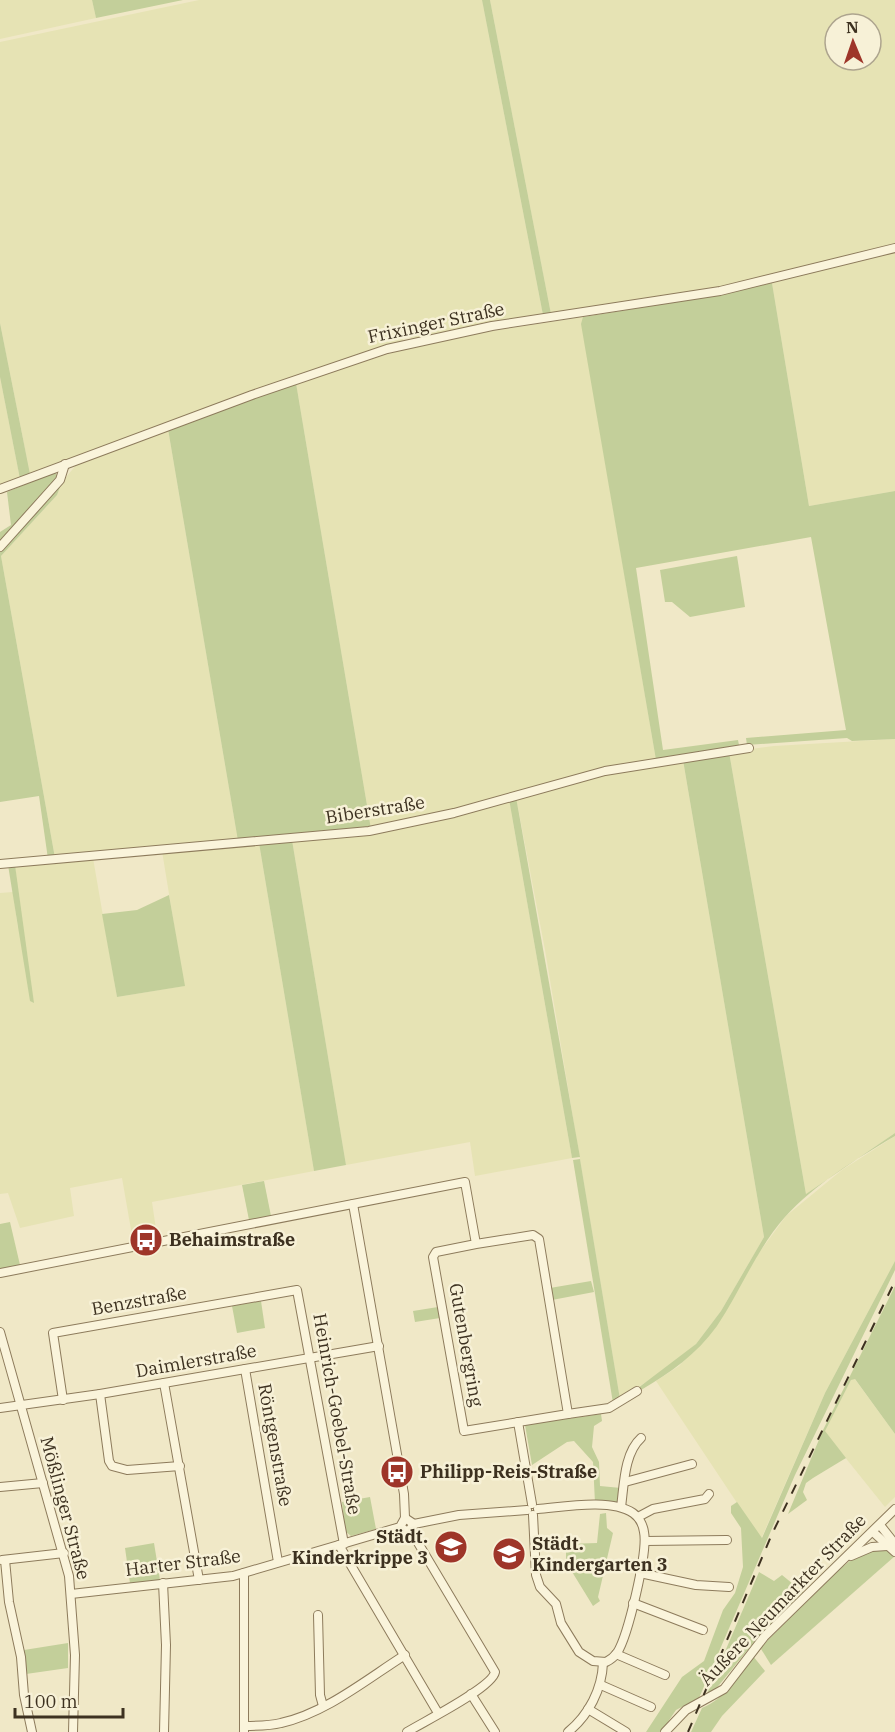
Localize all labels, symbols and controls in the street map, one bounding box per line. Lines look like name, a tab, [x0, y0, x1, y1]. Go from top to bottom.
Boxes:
north arrow	[823, 12, 883, 72]
text: N	[846, 17, 859, 37]
street label: Frixinger Straße	[365, 297, 506, 348]
street label: Biberstraße	[324, 790, 426, 829]
bus stop icon: Behaimstraße	[128, 1222, 164, 1258]
place label: Behaimstraße	[169, 1228, 295, 1251]
street label: Benzstraße	[90, 1281, 188, 1320]
street label: Gutenbergring	[444, 1281, 489, 1409]
street label: Heinrich-Goebel-Straße	[308, 1311, 367, 1516]
street label: Daimlerstraße	[134, 1339, 258, 1382]
street label: Röntgenstraße	[253, 1382, 298, 1508]
street label: Mößlinger Straße	[35, 1434, 96, 1582]
bus stop icon: Philipp-Reis-Straße	[379, 1454, 415, 1490]
place label: Philipp-Reis-Straße	[420, 1460, 597, 1483]
street label: Äußere Neumarkter Straße	[694, 1509, 871, 1690]
place label: Städt. Kinderkrippe 3	[292, 1525, 428, 1569]
school or university icon: Städt. Kinderkrippe 3	[433, 1529, 469, 1565]
place label: Städt. Kindergarten 3	[532, 1532, 668, 1576]
school or university icon: Städt. Kindergarten 3	[491, 1536, 527, 1572]
street label: Harter Straße	[124, 1544, 242, 1581]
scale bar	[15, 1681, 123, 1719]
text: 100 m	[24, 1690, 78, 1713]

